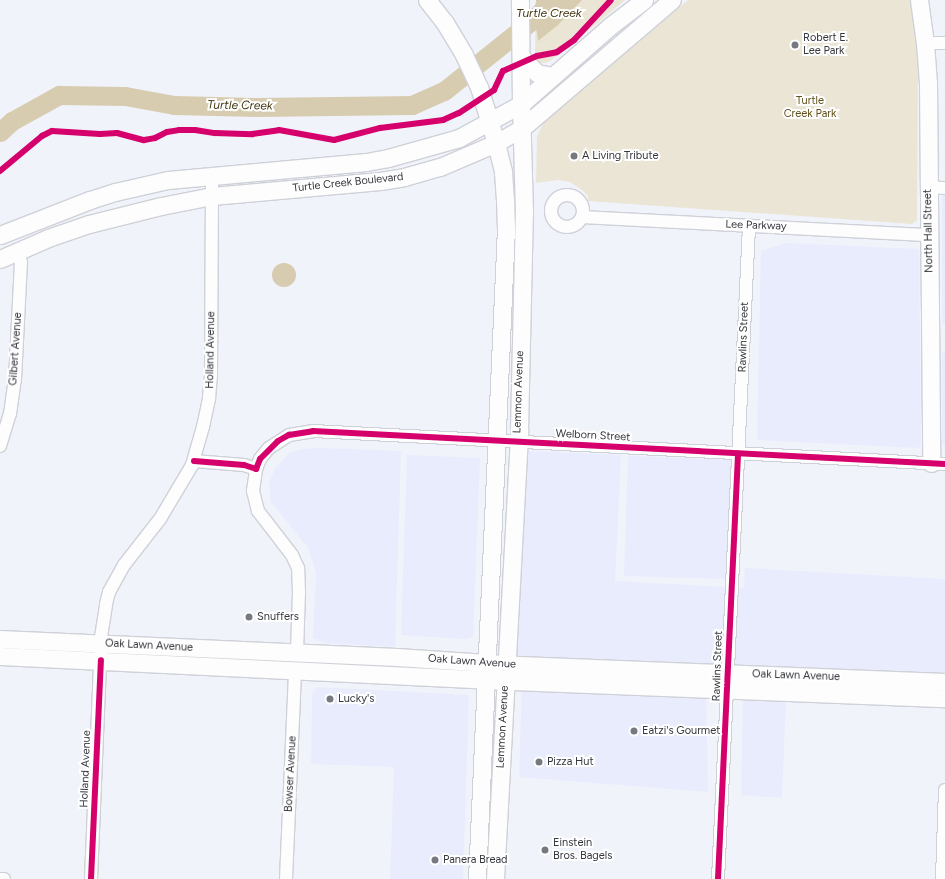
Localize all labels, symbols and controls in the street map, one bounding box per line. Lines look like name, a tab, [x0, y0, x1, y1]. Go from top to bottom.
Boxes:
water label: Turtle Creek	[516, 7, 582, 21]
place label: Robert E. Lee Park	[803, 32, 848, 58]
marker: Robert E. Lee Park	[790, 40, 800, 50]
park label: Turtle Creek Park	[784, 95, 836, 121]
water label: Turtle Creek	[207, 98, 273, 114]
place label: A Living Tribute	[582, 149, 659, 163]
marker: A Living Tribute	[569, 151, 579, 161]
street label: Turtle Creek Boulevard	[292, 171, 404, 195]
street label: North Hall Street	[922, 189, 936, 273]
street label: Lee Parkway	[725, 218, 787, 234]
street label: Rawlins Street	[736, 301, 752, 373]
street label: Holland Avenue	[204, 311, 218, 389]
street label: Gilbert Avenue	[7, 312, 25, 386]
street label: Lemmon Avenue	[511, 350, 527, 434]
street label: Welborn Street	[555, 427, 631, 445]
place label: Snuffers	[257, 610, 299, 624]
marker: Snuffers	[244, 612, 254, 622]
street label: Rawlins Street	[710, 630, 726, 702]
street label: Oak Lawn Avenue	[105, 637, 193, 655]
street label: Oak Lawn Avenue	[428, 652, 516, 672]
street label: Oak Lawn Avenue	[752, 668, 840, 684]
street label: Lemmon Avenue	[494, 685, 512, 769]
place label: Lucky's	[338, 692, 374, 706]
marker: Lucky's	[325, 694, 335, 704]
place label: Eatzi's Gourmet	[642, 724, 720, 738]
marker: Eatzi's Gourmet	[629, 726, 639, 736]
street label: Holland Avenue	[78, 730, 94, 808]
street label: Bowser Avenue	[282, 736, 300, 812]
place label: Pizza Hut	[547, 755, 594, 769]
marker: Pizza Hut	[534, 757, 544, 767]
place label: Einstein Bros. Bagels	[553, 837, 612, 863]
marker: Einstein Bros. Bagels	[540, 845, 550, 855]
place label: Panera Bread	[443, 853, 508, 867]
marker: Panera Bread	[430, 855, 440, 865]

